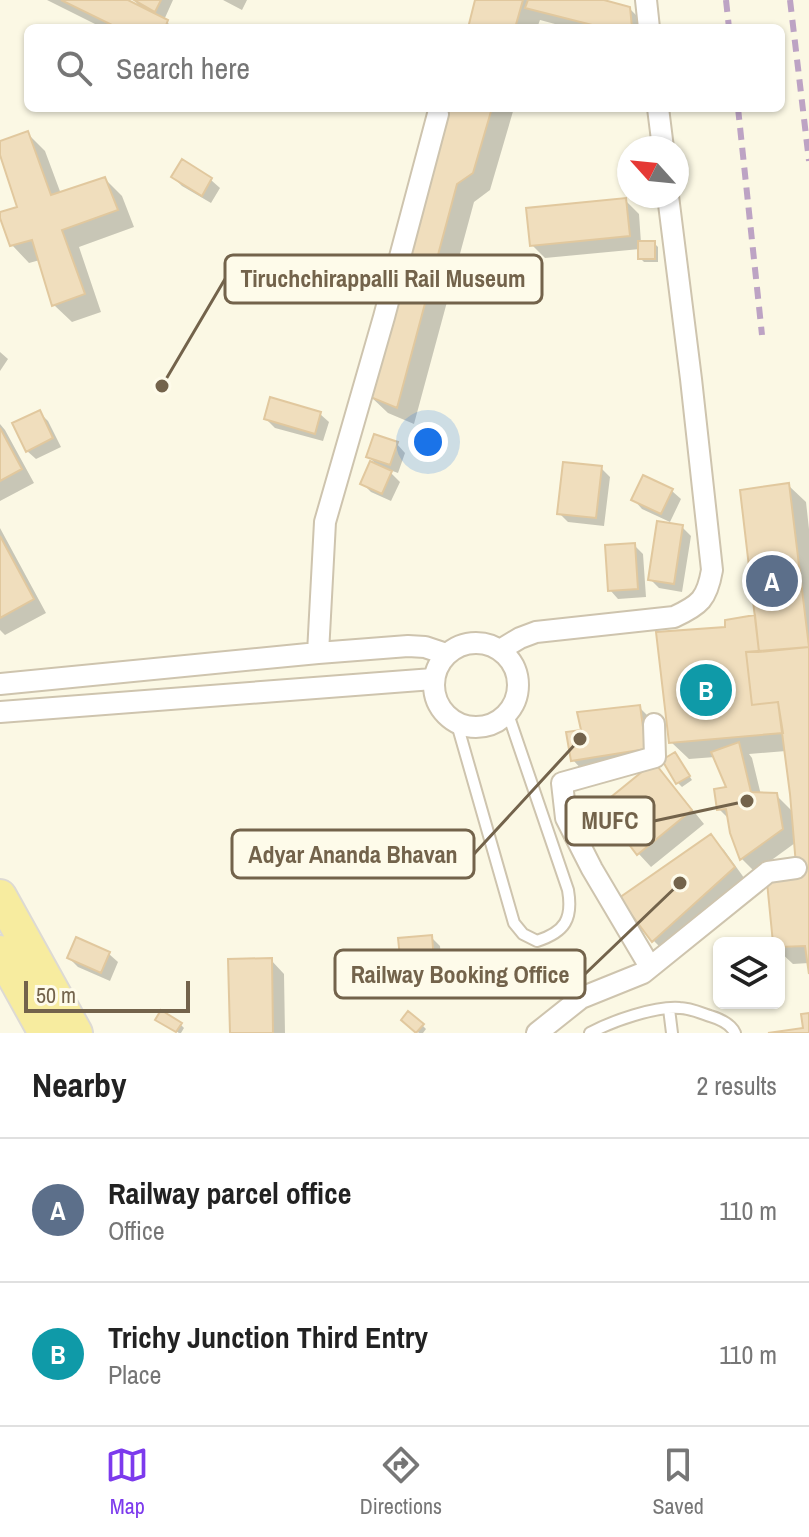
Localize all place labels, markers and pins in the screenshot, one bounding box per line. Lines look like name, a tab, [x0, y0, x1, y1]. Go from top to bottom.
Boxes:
callout: Tiruchchirappalli Rail Museum	[225, 255, 542, 303]
pin: A	[746, 551, 798, 611]
pin: B	[680, 660, 732, 720]
callout: MUFC	[566, 797, 654, 845]
callout: Adyar Ananda Bhavan	[232, 830, 474, 878]
callout: Railway Booking Office	[335, 950, 585, 998]

